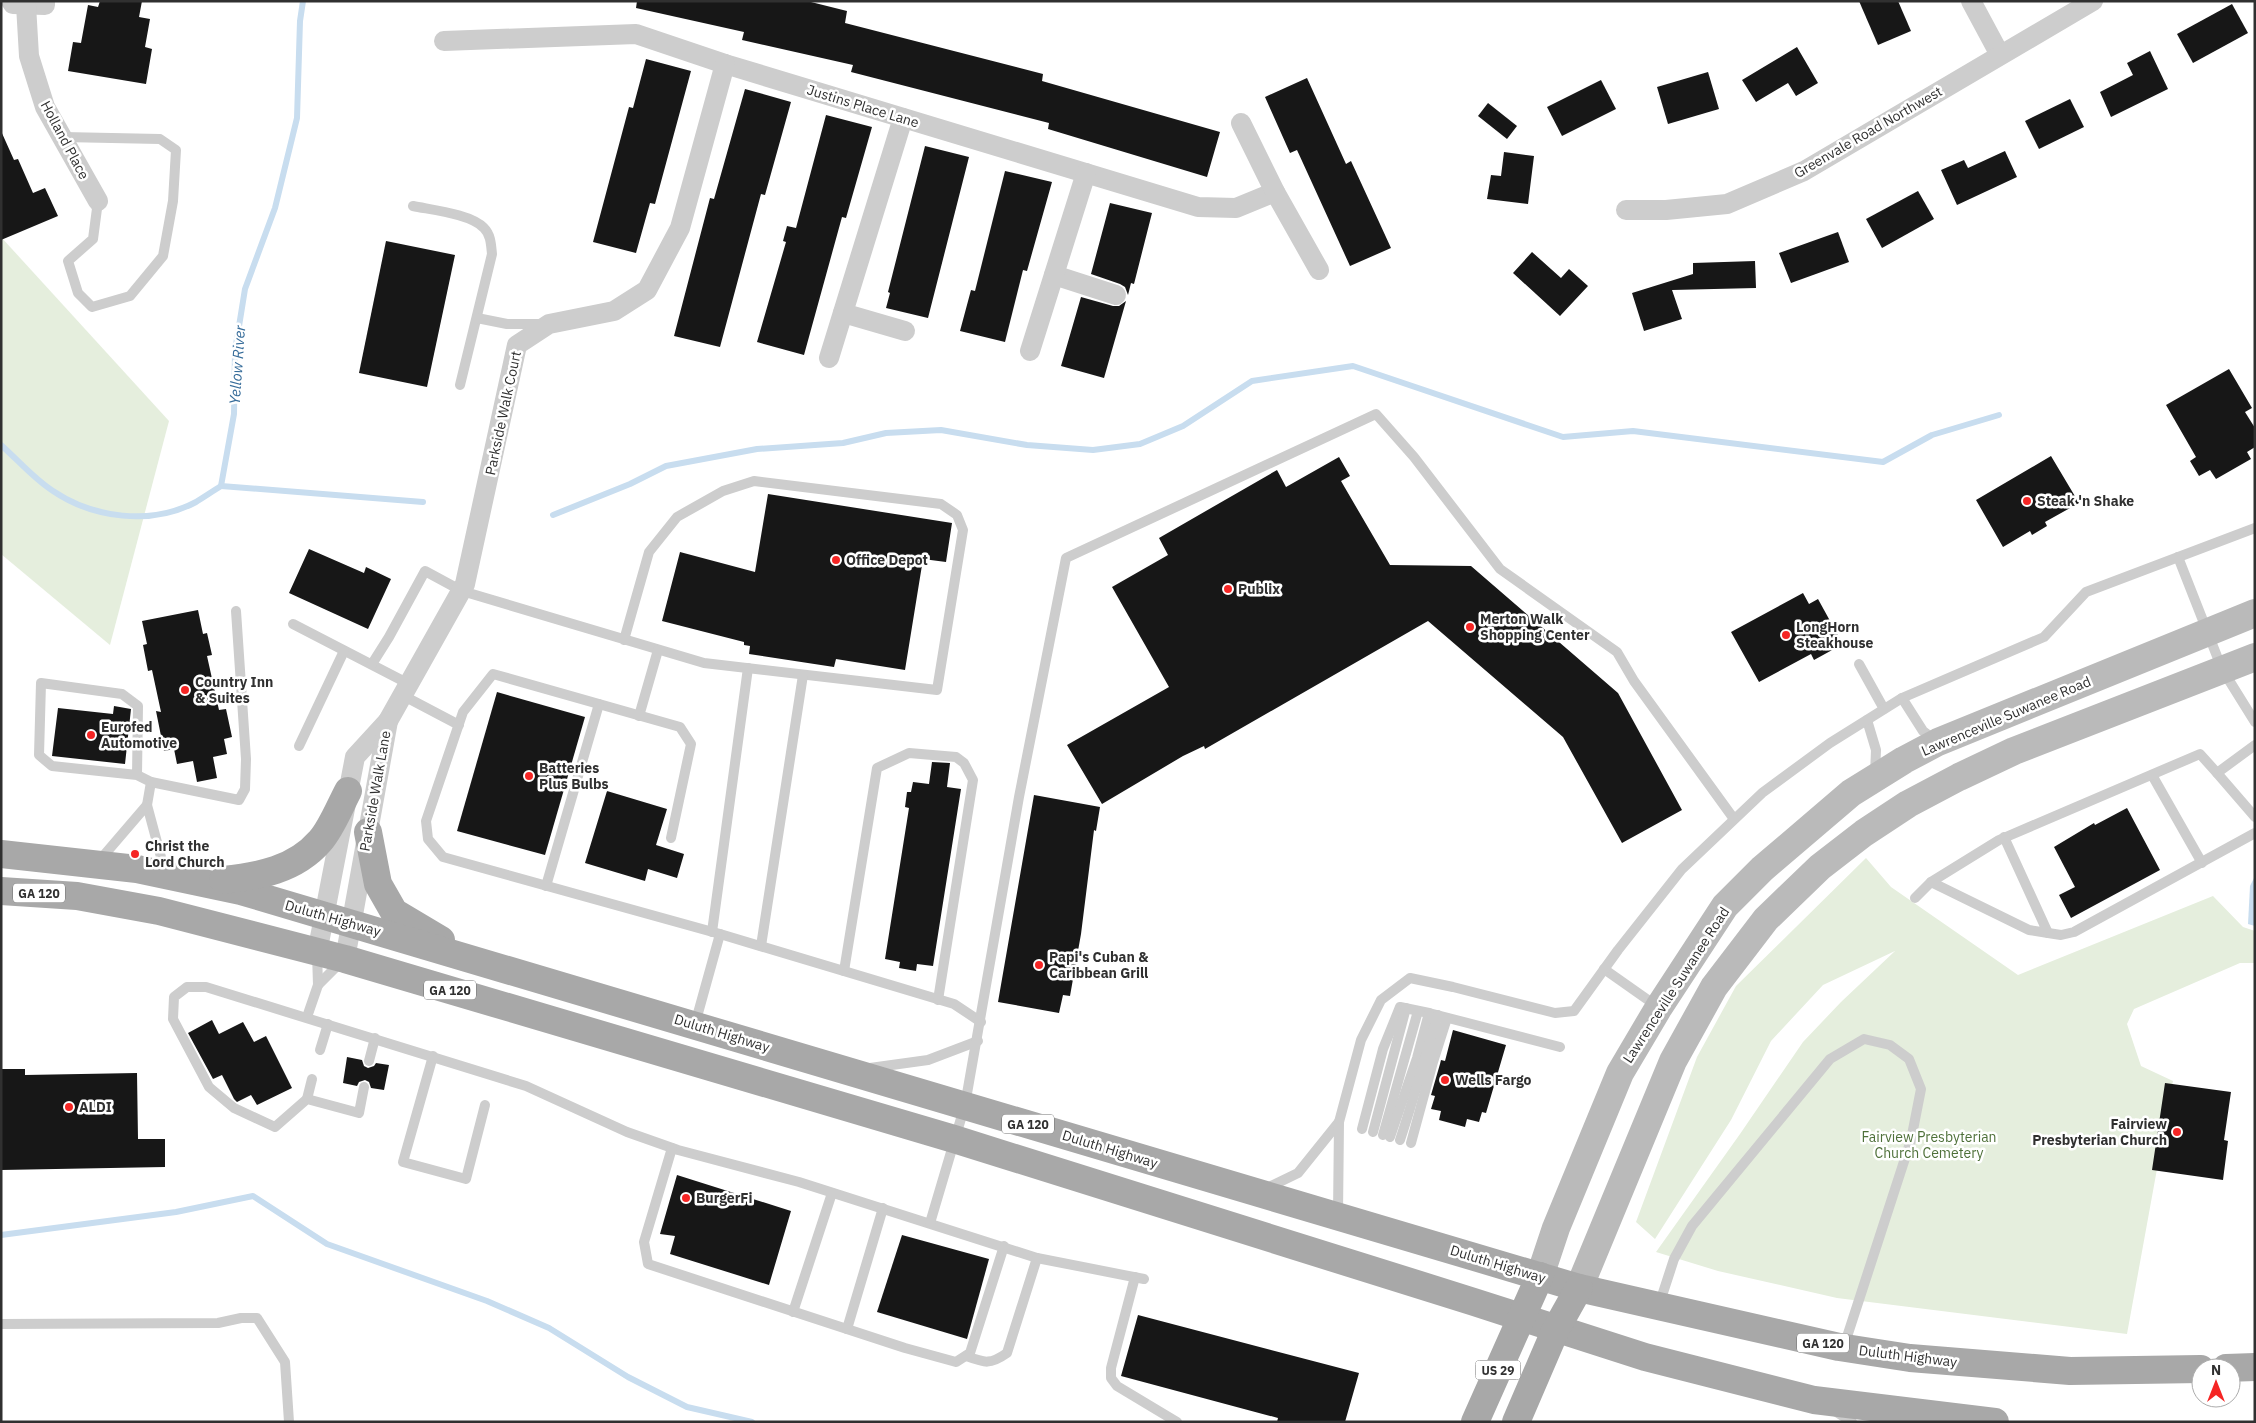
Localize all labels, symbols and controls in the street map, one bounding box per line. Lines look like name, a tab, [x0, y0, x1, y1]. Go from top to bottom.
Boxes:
street label: Justins Place Lane	[805, 80, 921, 132]
street label: Greenvale Road Northwest	[1791, 82, 1945, 182]
street label: Holland Place	[37, 98, 93, 183]
water label: Yellow River	[225, 324, 249, 405]
street label: Parkside Walk Court	[481, 349, 525, 477]
place label: Steak 'n Shake	[2037, 492, 2134, 510]
marker: Steak 'n Shake	[2021, 495, 2033, 507]
place label: Office Depot	[846, 551, 928, 569]
marker: Office Depot	[830, 554, 842, 566]
place label: Publix	[1238, 580, 1280, 598]
marker: Publix	[1222, 583, 1234, 595]
place label: Merton Walk Shopping Center	[1480, 610, 1590, 644]
place label: LongHorn Steakhouse	[1796, 618, 1874, 652]
marker: Merton Walk Shopping Center	[1464, 621, 1476, 633]
marker: LongHorn Steakhouse	[1780, 629, 1792, 641]
street label: Lawrenceville Suwanee Road	[1919, 672, 2093, 760]
place label: Country Inn & Suites	[195, 673, 273, 707]
marker: Country Inn & Suites	[179, 684, 191, 696]
place label: Eurofed Automotive	[101, 718, 177, 752]
marker: Eurofed Automotive	[85, 729, 97, 741]
street label: Parkside Walk Lane	[356, 729, 395, 853]
place label: Batteries Plus Bulbs	[539, 759, 609, 793]
marker: Batteries Plus Bulbs	[523, 770, 535, 782]
place label: Christ the Lord Church	[145, 837, 225, 871]
marker: Christ the Lord Church	[129, 848, 141, 860]
road number: GA 120	[13, 884, 65, 902]
street label: Duluth Highway	[283, 896, 383, 940]
street label: Lawrenceville Suwanee Road	[1619, 904, 1733, 1066]
place label: Papi's Cuban & Caribbean Grill	[1049, 948, 1149, 982]
marker: Papi's Cuban & Caribbean Grill	[1033, 959, 1045, 971]
road number: GA 120	[424, 980, 476, 1000]
street label: Duluth Highway	[672, 1010, 772, 1056]
place label: Wells Fargo	[1455, 1071, 1532, 1089]
marker: Wells Fargo	[1439, 1074, 1451, 1086]
place label: ALDI	[79, 1098, 112, 1116]
marker: ALDI	[63, 1101, 75, 1113]
road number: GA 120	[1002, 1114, 1054, 1134]
place label: Fairview Presbyterian Church	[2032, 1115, 2167, 1149]
street label: Duluth Highway	[1060, 1126, 1160, 1172]
marker: Fairview Presbyterian Church	[2171, 1126, 2183, 1138]
park label: Fairview Presbyterian Church Cemetery	[1861, 1128, 1997, 1162]
place label: BurgerFi	[696, 1189, 753, 1207]
marker: BurgerFi	[680, 1192, 692, 1204]
street label: Duluth Highway	[1448, 1241, 1548, 1287]
road number: GA 120	[1797, 1334, 1849, 1352]
street label: Duluth Highway	[1858, 1341, 1958, 1371]
north arrow	[2191, 1358, 2241, 1408]
road number: US 29	[1476, 1360, 1520, 1380]
text: N	[2211, 1361, 2221, 1379]

